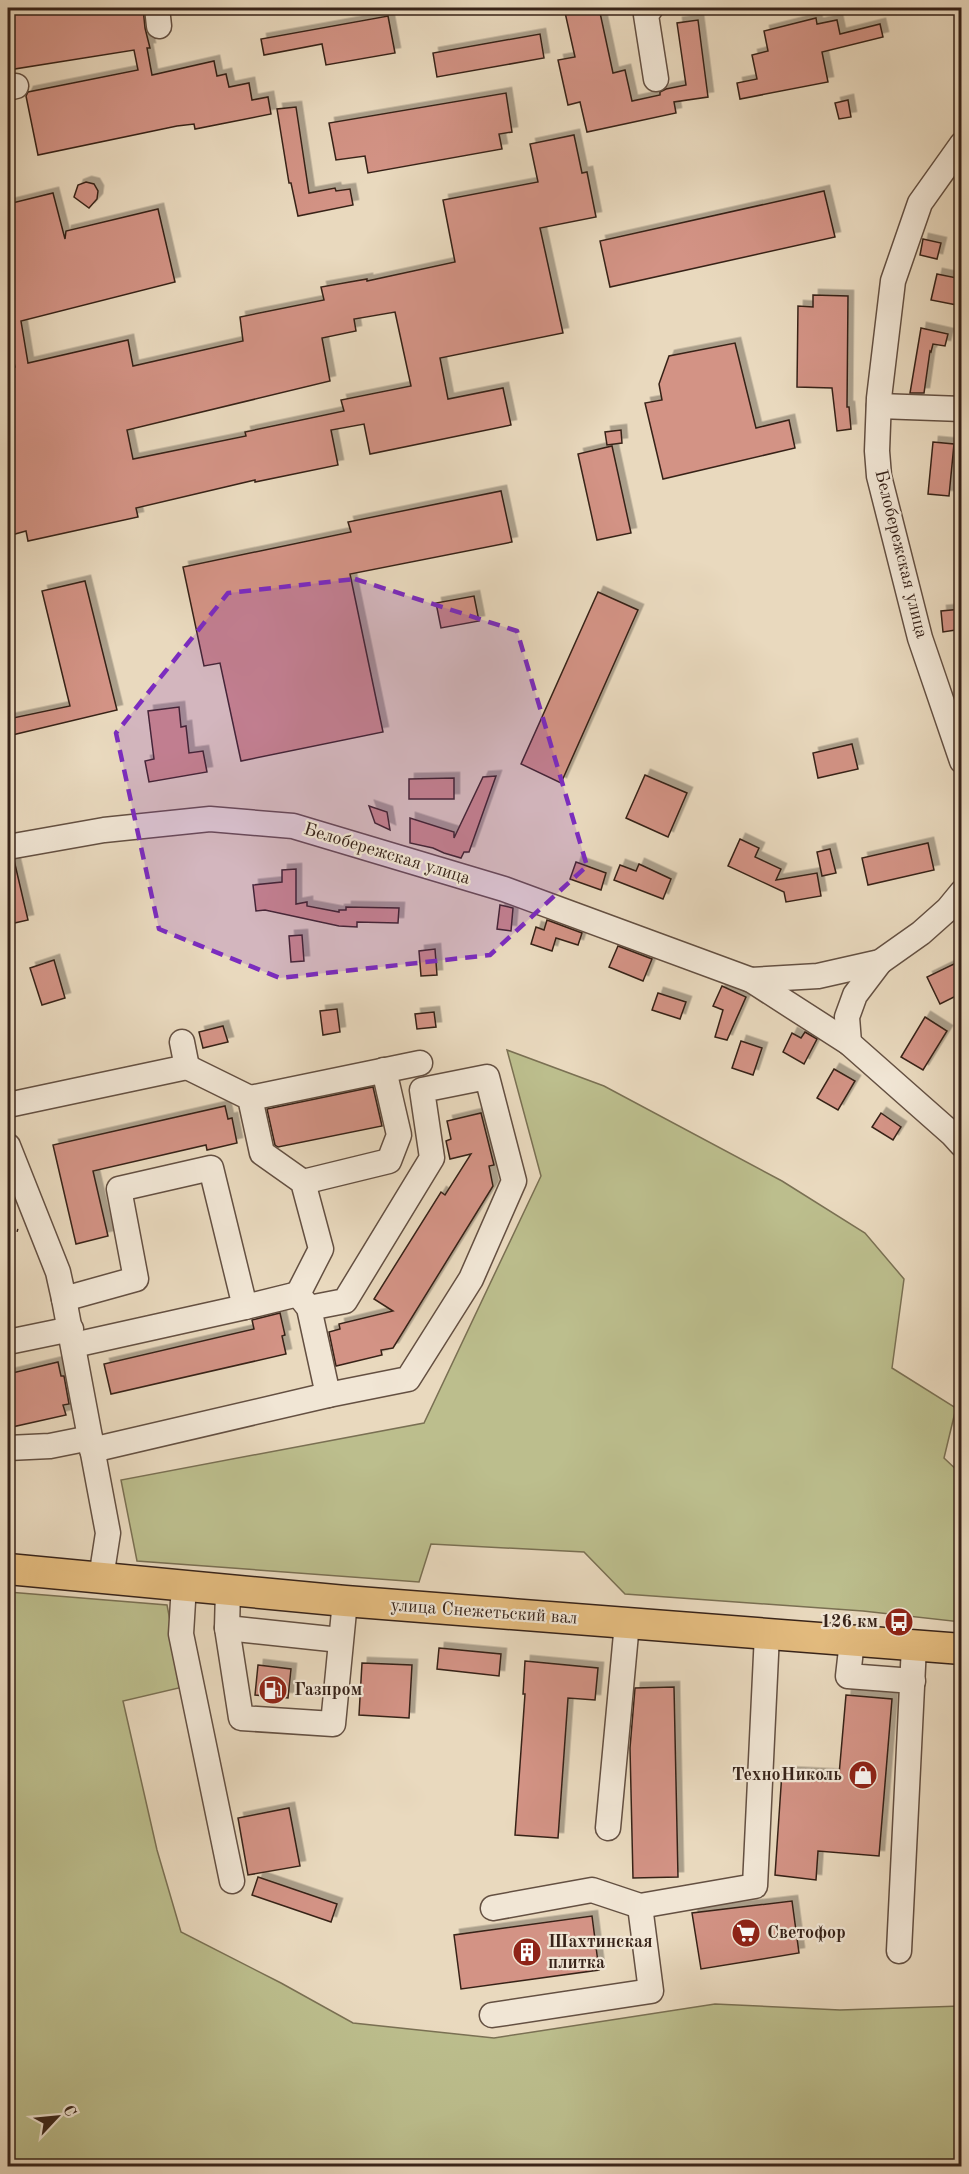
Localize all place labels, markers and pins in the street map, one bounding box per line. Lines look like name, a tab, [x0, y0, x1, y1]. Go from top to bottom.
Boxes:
bus stop icon: 126 км	[883, 1606, 915, 1638]
place label: 126 км	[821, 1613, 878, 1631]
fuel station icon: Газпром	[257, 1674, 289, 1706]
place label: Газпром	[294, 1681, 362, 1699]
shop icon: ТехноНиколь	[847, 1759, 879, 1791]
place label: ТехноНиколь	[732, 1766, 842, 1784]
supermarket icon: Светофор	[730, 1917, 762, 1949]
place label: Светофор	[767, 1924, 846, 1943]
place label: Шахтинская плитка	[548, 1933, 653, 1972]
building icon: Шахтинская плитка	[511, 1936, 543, 1968]

